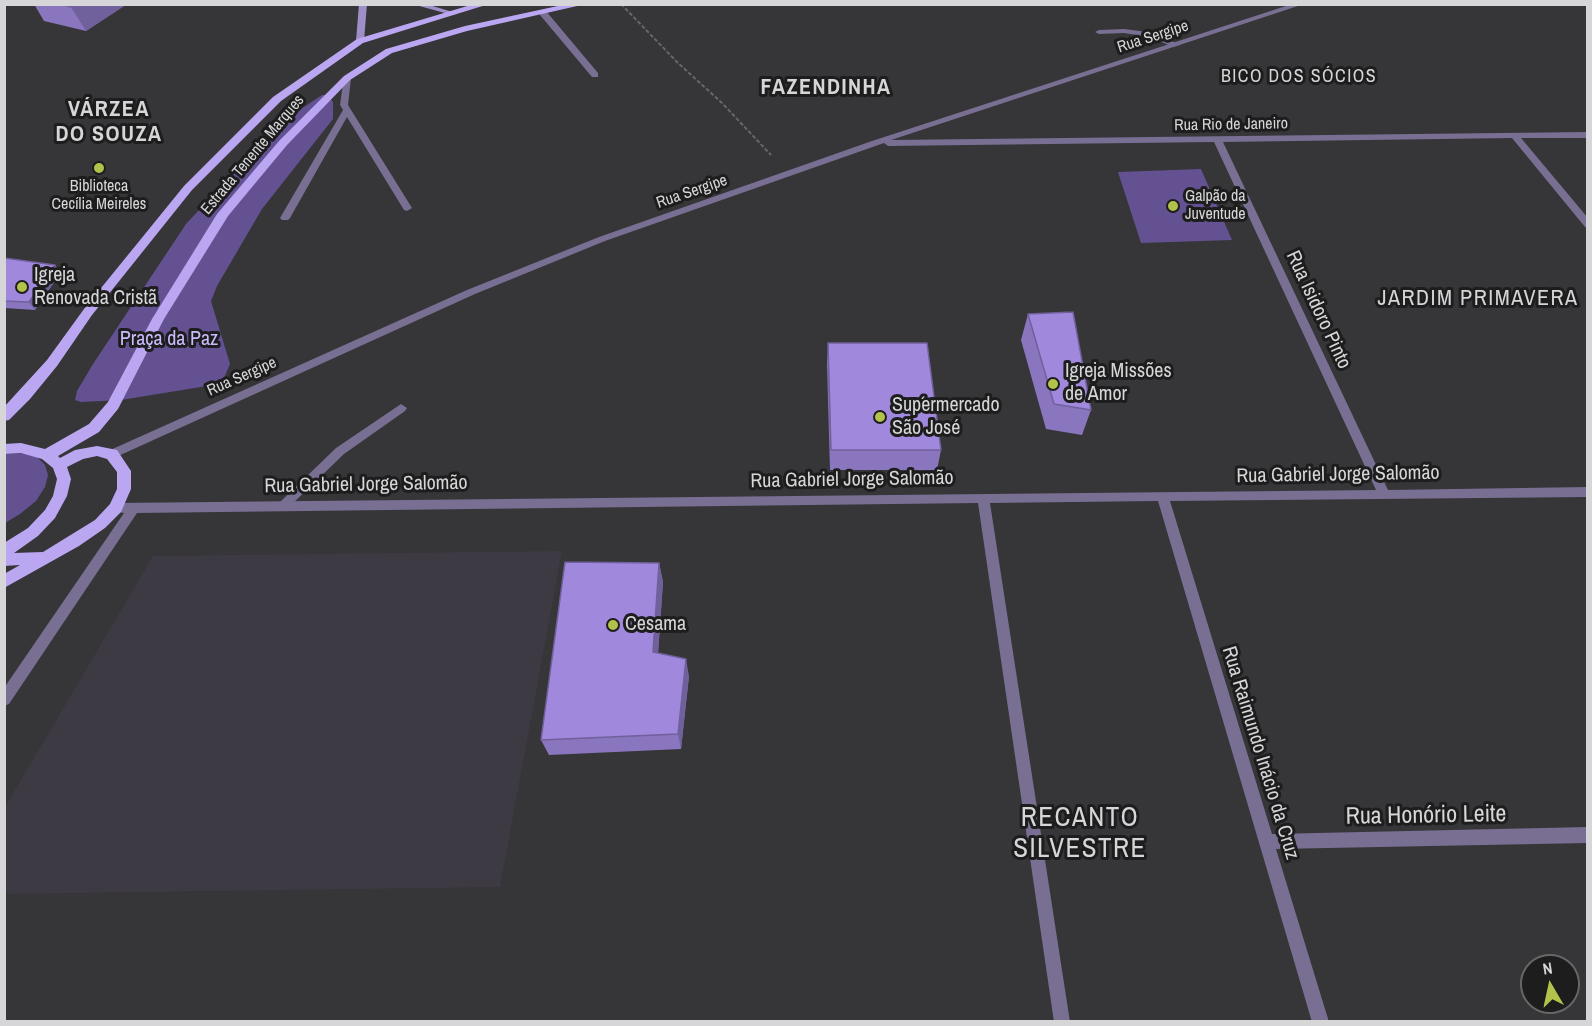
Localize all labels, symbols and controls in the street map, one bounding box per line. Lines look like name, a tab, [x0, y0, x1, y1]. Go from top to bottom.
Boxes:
street label: Rua Sergipe	[1115, 16, 1191, 58]
district label: BICO DOS SÓCIOS	[1221, 66, 1377, 88]
district label: FAZENDINHA	[760, 75, 892, 101]
street label: Estrada Tenente Marques	[197, 91, 309, 219]
district label: VÁRZEA DO SOUZA	[55, 97, 163, 148]
street label: Rua Rio de Janeiro	[1174, 114, 1288, 136]
marker: Biblioteca Cecília Meireles	[92, 161, 106, 175]
street label: Rua Sergipe	[654, 171, 730, 213]
place label: Biblioteca Cecília Meireles	[52, 177, 146, 215]
place label: Galpão da Juventude	[1185, 187, 1246, 225]
marker: Galpão da Juventude	[1166, 199, 1180, 213]
street label: Rua Isidoro Pinto	[1280, 247, 1356, 373]
place label: Igreja Renovada Cristã	[34, 264, 157, 311]
marker: Igreja Renovada Cristã	[15, 280, 29, 294]
district label: JARDIM PRIMAVERA	[1377, 286, 1579, 312]
park label: Praça da Paz	[120, 328, 218, 352]
street label: Rua Sergipe	[204, 353, 280, 401]
place label: Igreja Missões de Amor	[1065, 360, 1172, 407]
marker: Igreja Missões de Amor	[1046, 377, 1060, 391]
place label: Suṕermercado São José	[892, 394, 1000, 441]
marker: Suṕermercado São José	[873, 410, 887, 424]
street label: Rua Gabriel Jorge Salomão	[1236, 461, 1440, 489]
street label: Rua Gabriel Jorge Salomão	[750, 466, 954, 494]
street label: Rua Gabriel Jorge Salomão	[264, 471, 468, 499]
place label: Cesama	[625, 613, 686, 637]
marker: Cesama	[606, 618, 620, 632]
street label: Rua Raimundo Inácio da Cruz	[1216, 644, 1304, 862]
street label: Rua Honório Leite	[1345, 800, 1507, 832]
district label: RECANTO SILVESTRE	[1013, 803, 1147, 866]
north arrow	[1520, 954, 1580, 1014]
text: N	[1541, 957, 1554, 980]

